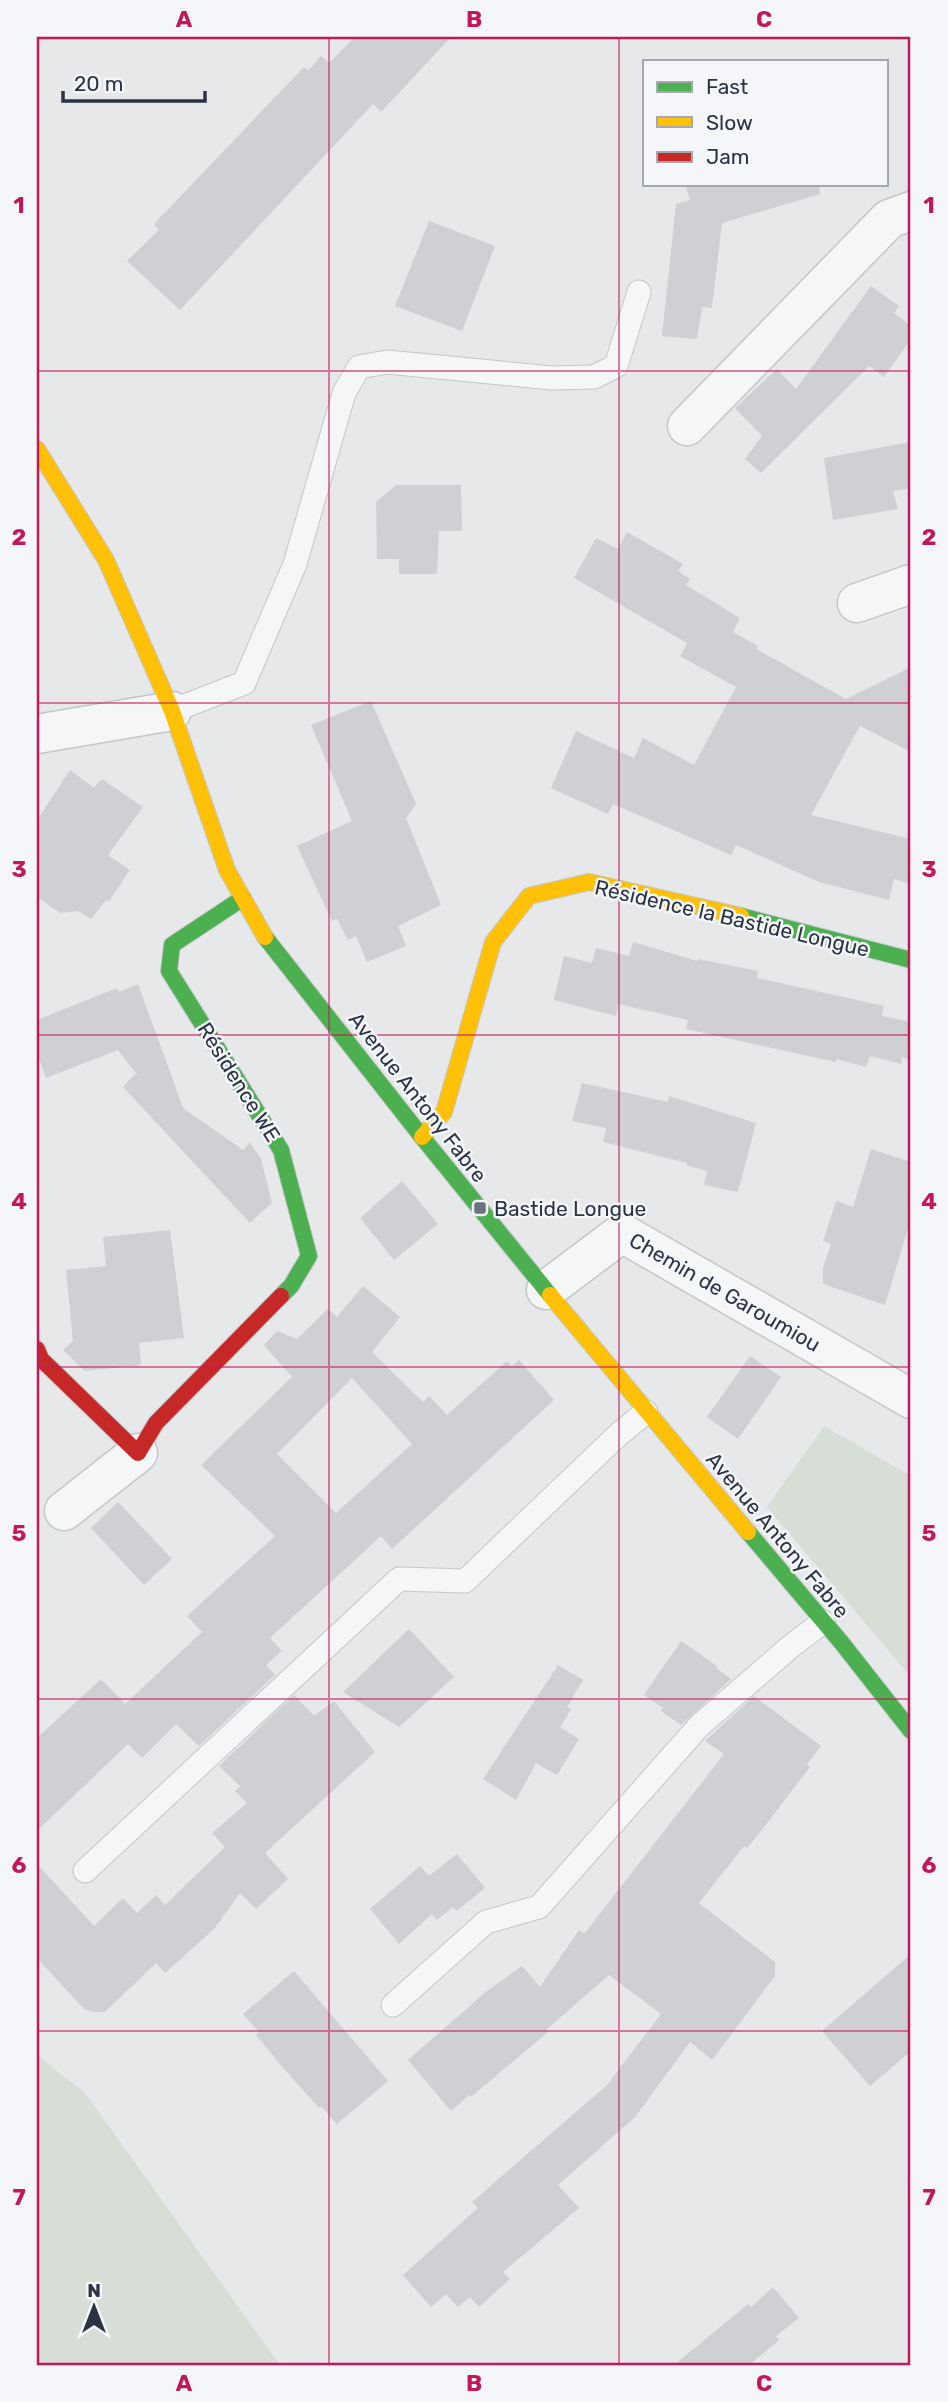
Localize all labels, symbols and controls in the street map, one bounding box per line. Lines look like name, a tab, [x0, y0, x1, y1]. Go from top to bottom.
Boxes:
text: A	[176, 5, 193, 33]
text: B	[466, 5, 482, 33]
text: C	[756, 5, 772, 33]
scale bar	[63, 60, 205, 104]
legend	[643, 60, 888, 186]
text: 20 m	[74, 71, 123, 96]
text: Fast	[706, 74, 748, 99]
text: Slow	[706, 110, 753, 135]
text: Jam	[706, 144, 750, 169]
text: 1	[13, 191, 25, 219]
text: 1	[923, 191, 935, 219]
text: 2	[12, 523, 26, 551]
text: 2	[922, 523, 936, 551]
text: 3	[11, 855, 27, 883]
text: 3	[921, 855, 937, 883]
street label: Résidence la Bastide Longue	[592, 874, 872, 962]
street label: Avenue Antony Fabre	[344, 1007, 492, 1187]
street label: Résidence WE	[192, 1018, 286, 1146]
text: 4	[11, 1187, 27, 1215]
text: 4	[921, 1187, 937, 1215]
place label: Bastide Longue	[494, 1196, 646, 1221]
marker: Bastide Longue	[472, 1200, 488, 1216]
street label: Chemin de Garoumiou	[625, 1227, 825, 1357]
street label: Avenue Antony Fabre	[701, 1447, 855, 1623]
text: 5	[12, 1519, 27, 1547]
text: 5	[922, 1519, 937, 1547]
text: 6	[12, 1851, 27, 1879]
text: 6	[922, 1851, 937, 1879]
text: 7	[12, 2183, 26, 2211]
text: 7	[922, 2183, 936, 2211]
north arrow	[60, 2272, 130, 2342]
text: N	[87, 2279, 101, 2302]
text: A	[176, 2369, 193, 2397]
text: B	[466, 2369, 482, 2397]
text: C	[756, 2369, 772, 2397]

